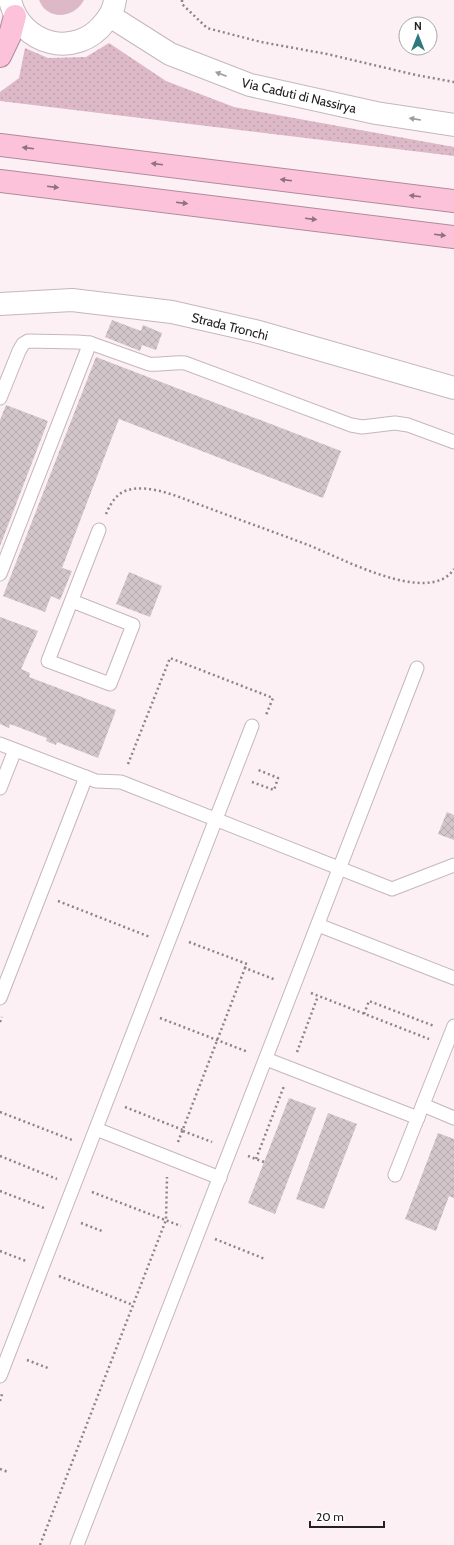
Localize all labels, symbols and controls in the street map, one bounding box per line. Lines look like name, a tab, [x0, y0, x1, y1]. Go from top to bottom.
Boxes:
north arrow	[398, 16, 438, 56]
text: N	[414, 19, 422, 33]
one-way arrow	[215, 71, 227, 77]
street label: Via Caduti di Nassirya	[240, 74, 359, 116]
one-way arrow	[409, 116, 422, 122]
one-way arrow	[22, 145, 34, 151]
one-way arrow	[151, 161, 163, 167]
one-way arrow	[280, 177, 292, 183]
one-way arrow	[47, 184, 59, 190]
one-way arrow	[409, 193, 421, 199]
one-way arrow	[176, 200, 188, 206]
one-way arrow	[305, 216, 317, 222]
one-way arrow	[434, 232, 446, 238]
street label: Strada Tronchi	[190, 309, 270, 343]
scale bar	[310, 1503, 384, 1529]
text: 20 m	[316, 1509, 344, 1524]

